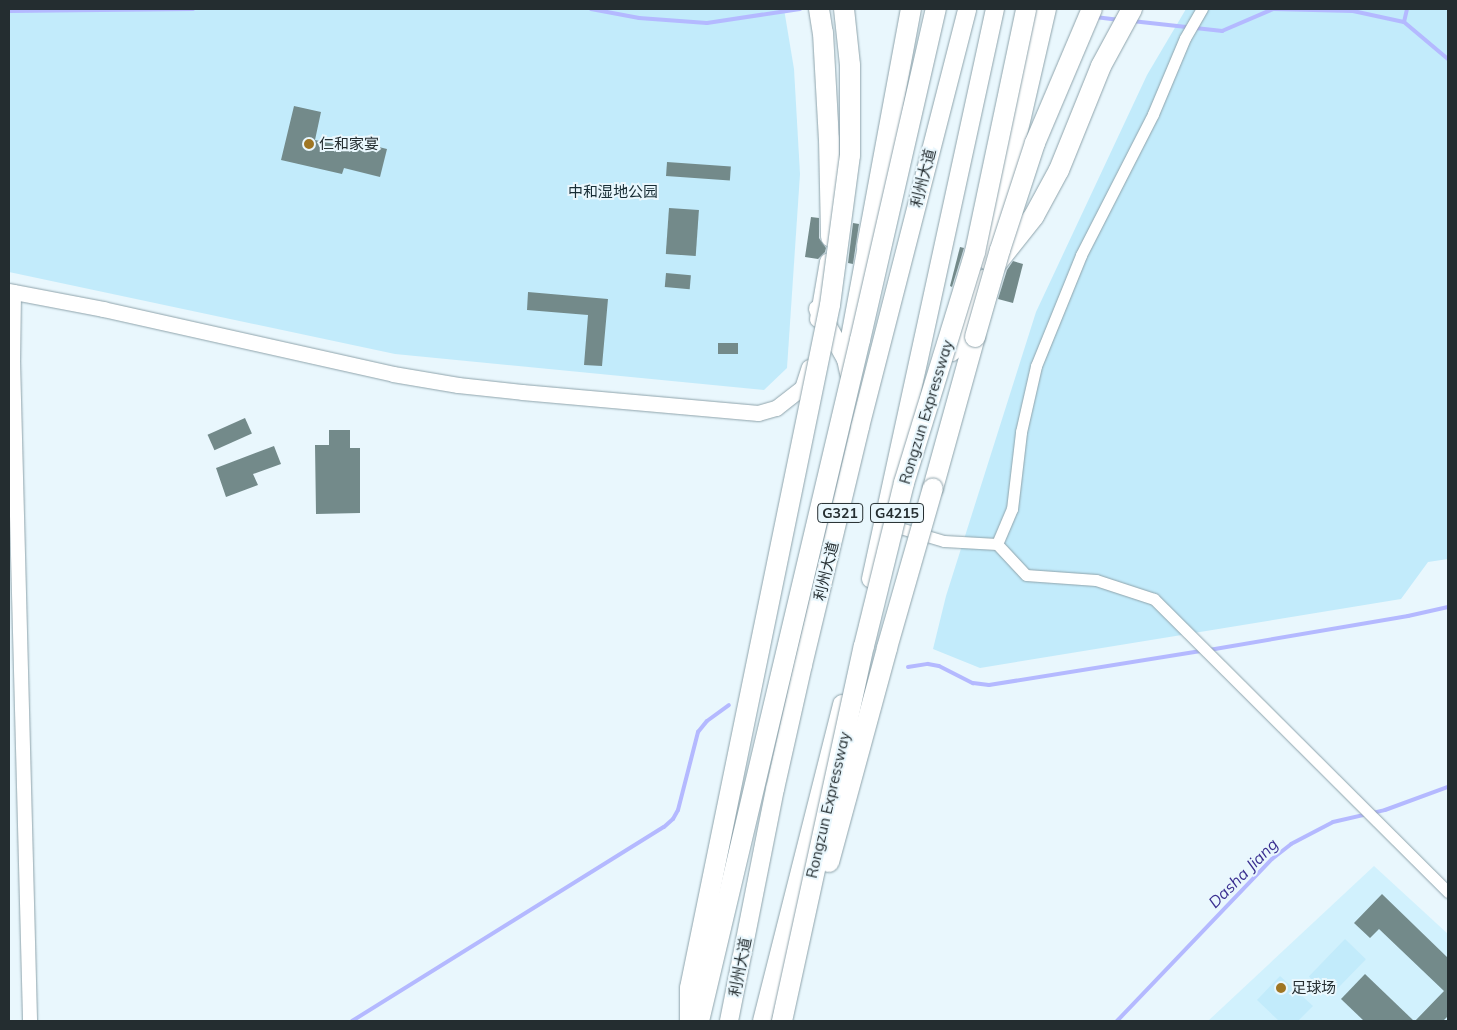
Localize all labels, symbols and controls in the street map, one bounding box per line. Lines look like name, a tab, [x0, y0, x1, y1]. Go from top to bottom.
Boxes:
place label: 仁和家宴	[319, 135, 379, 153]
marker: 仁和家宴	[303, 138, 315, 150]
street label: 利州大道	[907, 147, 939, 209]
park label: 中和湿地公园	[568, 183, 658, 201]
street label: Rongzun Expressway	[896, 338, 956, 486]
road number: G321	[816, 502, 864, 524]
road number: G4215	[870, 502, 924, 524]
street label: 利州大道	[810, 540, 842, 602]
street label: Rongzun Expressway	[802, 730, 854, 880]
water label: Dasha Jiang	[1204, 834, 1282, 912]
street label: 利州大道	[725, 936, 755, 998]
place label: 足球场	[1291, 979, 1336, 997]
marker: 足球场	[1275, 982, 1287, 994]

